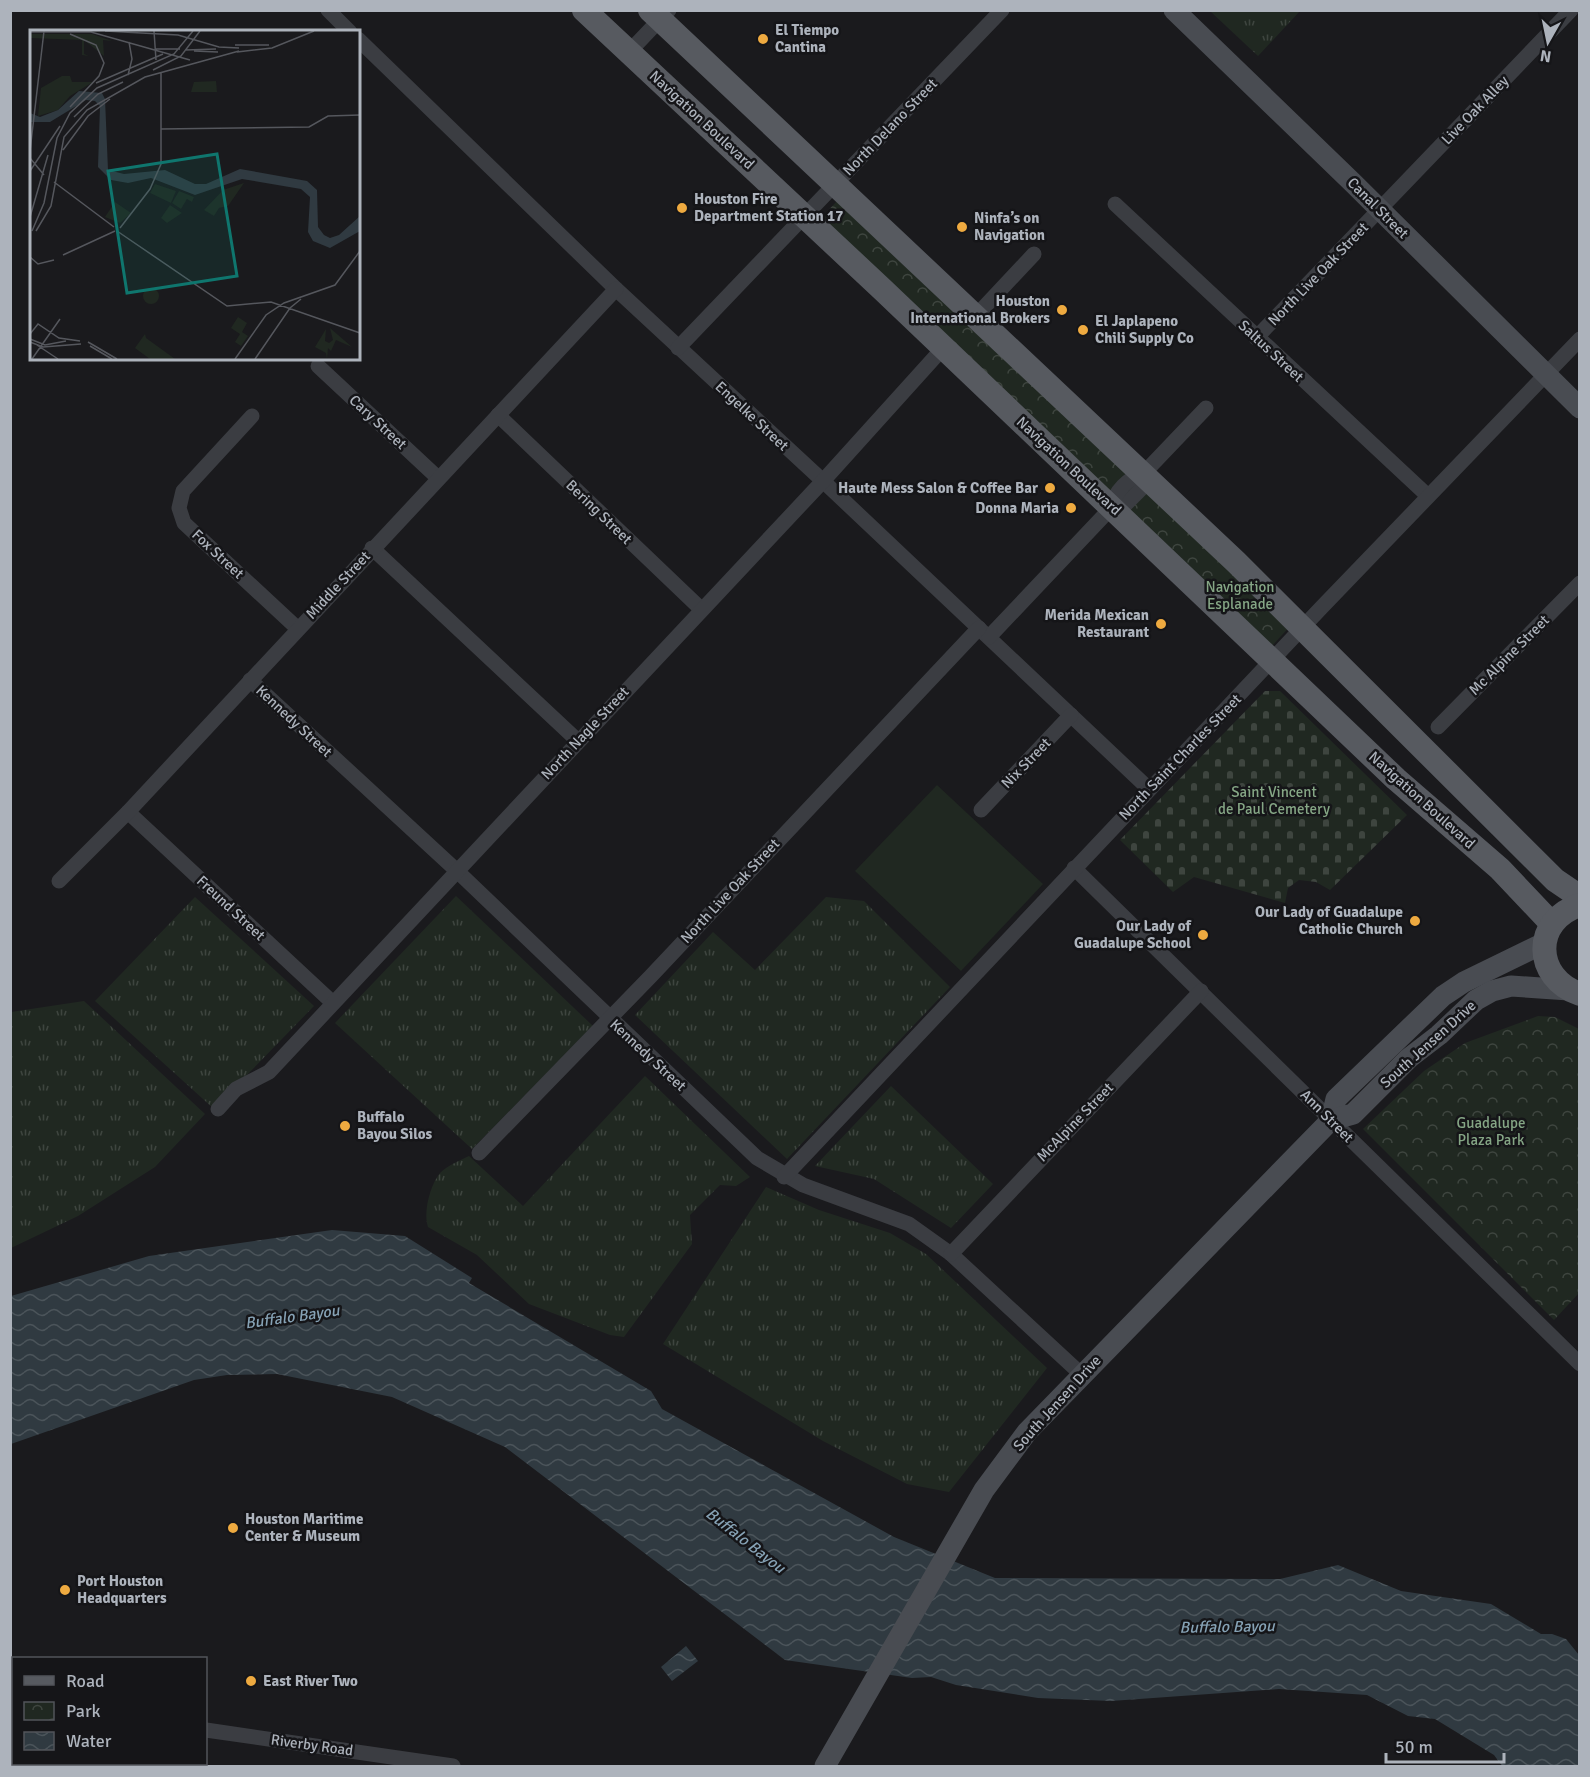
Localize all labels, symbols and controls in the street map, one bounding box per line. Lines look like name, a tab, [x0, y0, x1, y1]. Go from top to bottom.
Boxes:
north arrow	[1518, 12, 1578, 72]
place label: El Tiempo Cantina	[775, 21, 839, 56]
inset map	[30, 30, 360, 360]
marker: El Tiempo Cantina	[756, 32, 770, 46]
text: N	[1539, 45, 1553, 67]
street label: Navigation Boulevard	[646, 67, 758, 173]
street label: Live Oak Alley	[1438, 72, 1512, 148]
street label: North Delano Street	[839, 75, 941, 179]
street label: Canal Street	[1344, 174, 1412, 242]
place label: Houston Fire Department Station 17	[694, 190, 843, 225]
marker: Houston Fire Department Station 17	[675, 201, 689, 215]
place label: Ninfa’s on Navigation	[974, 209, 1045, 244]
street label: North Live Oak Street	[1264, 219, 1372, 329]
marker: Ninfa’s on Navigation	[955, 220, 969, 234]
place label: Houston International Brokers	[910, 292, 1050, 327]
marker: Houston International Brokers	[1055, 303, 1069, 317]
place label: El Japlapeno Chili Supply Co	[1095, 312, 1194, 347]
street label: Saltus Street	[1235, 316, 1307, 386]
marker: El Japlapeno Chili Supply Co	[1076, 323, 1090, 337]
street label: Engelke Street	[712, 377, 792, 455]
street label: Cary Street	[346, 391, 410, 453]
street label: Navigation Boulevard	[1013, 413, 1125, 519]
street label: Bering Street	[562, 476, 636, 548]
place label: Haute Mess Salon & Coffee Bar	[838, 479, 1038, 497]
marker: Haute Mess Salon & Coffee Bar	[1043, 481, 1057, 495]
place label: Donna Maria	[975, 499, 1059, 517]
marker: Donna Maria	[1064, 501, 1078, 515]
street label: Fox Street	[188, 526, 248, 582]
street label: Middle Street	[302, 547, 374, 623]
park label: Navigation Esplanade	[1205, 578, 1275, 613]
place label: Merida Mexican Restaurant	[1044, 606, 1149, 641]
street label: Mc Alpine Street	[1465, 611, 1553, 699]
marker: Merida Mexican Restaurant	[1154, 617, 1168, 631]
street label: Kennedy Street	[252, 681, 336, 761]
street label: North Nagle Street	[537, 683, 633, 783]
street label: North Saint Charles Street	[1115, 690, 1245, 824]
street label: Nix Street	[997, 734, 1055, 792]
street label: Navigation Boulevard	[1365, 748, 1479, 852]
park label: Saint Vincent de Paul Cemetery	[1218, 783, 1330, 818]
street label: North Live Oak Street	[677, 835, 783, 947]
street label: Freund Street	[193, 872, 269, 944]
place label: Our Lady of Guadalupe Catholic Church	[1255, 903, 1403, 938]
marker: Our Lady of Guadalupe Catholic Church	[1408, 914, 1422, 928]
place label: Our Lady of Guadalupe School	[1074, 917, 1193, 952]
marker: Our Lady of Guadalupe School	[1196, 928, 1210, 942]
street label: South Jensen Drive	[1376, 996, 1480, 1092]
street label: Kennedy Street	[606, 1015, 690, 1095]
street label: McAlpine Street	[1033, 1079, 1117, 1165]
street label: Ann Street	[1297, 1086, 1357, 1146]
place label: Buffalo Bayou Silos	[357, 1108, 433, 1143]
park label: Guadalupe Plaza Park	[1457, 1114, 1525, 1149]
marker: Buffalo Bayou Silos	[338, 1119, 352, 1133]
water label: Buffalo Bayou	[244, 1300, 342, 1334]
street label: South Jensen Drive	[1009, 1351, 1105, 1455]
water label: Buffalo Bayou	[702, 1504, 790, 1579]
place label: Houston Maritime Center & Museum	[245, 1510, 363, 1545]
marker: Houston Maritime Center & Museum	[226, 1521, 240, 1535]
place label: Port Houston Headquarters	[77, 1572, 167, 1607]
marker: Port Houston Headquarters	[58, 1583, 72, 1597]
water label: Buffalo Bayou	[1179, 1616, 1276, 1638]
legend	[12, 1657, 207, 1765]
text: Road	[66, 1670, 105, 1692]
place label: East River Two	[263, 1672, 358, 1690]
marker: East River Two	[244, 1674, 258, 1688]
text: Park	[66, 1700, 101, 1722]
scale bar	[1386, 1726, 1504, 1764]
text: Water	[66, 1730, 112, 1752]
street label: Riverby Road	[270, 1730, 354, 1760]
text: 50 m	[1395, 1736, 1433, 1758]

